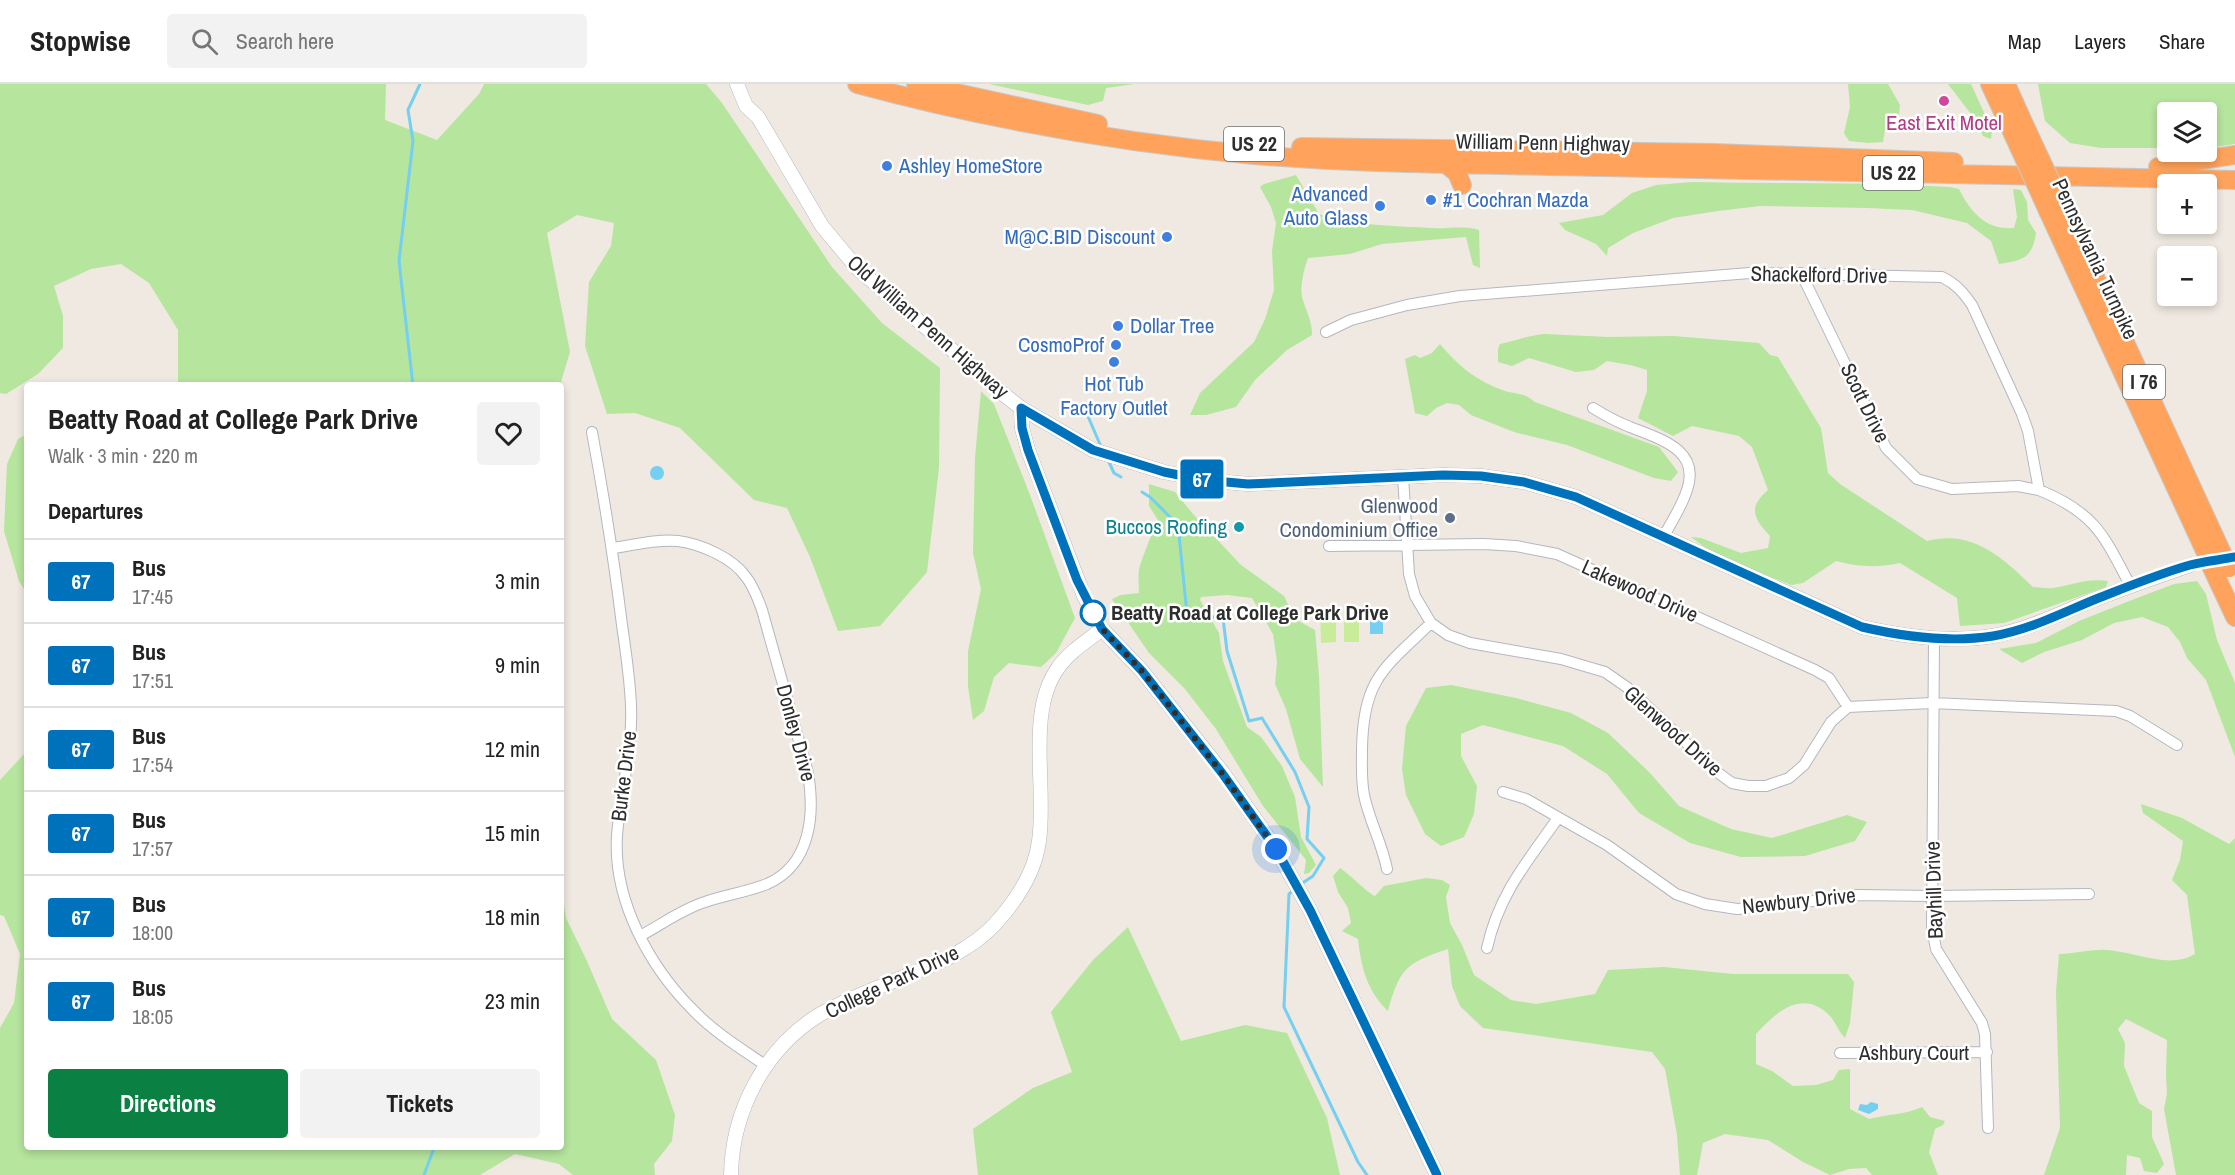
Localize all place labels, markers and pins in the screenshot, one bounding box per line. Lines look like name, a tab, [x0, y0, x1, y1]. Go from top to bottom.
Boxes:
marker: East Exit Motel	[1937, 94, 1951, 108]
place label: East Exit Motel	[1886, 108, 2002, 137]
place label: Ashley HomeStore	[898, 151, 1043, 180]
marker: Ashley HomeStore	[880, 159, 894, 173]
place label: Advanced Auto Glass	[1283, 179, 1368, 232]
place label: #1 Cochran Mazda	[1443, 185, 1589, 214]
marker: #1 Cochran Mazda	[1424, 193, 1438, 207]
marker: Advanced Auto Glass	[1373, 199, 1387, 213]
place label: M@C.BID Discount	[1005, 222, 1155, 251]
marker: M@C.BID Discount	[1160, 230, 1174, 244]
place label: Dollar Tree	[1130, 311, 1214, 340]
marker: Dollar Tree	[1111, 319, 1125, 333]
place label: CosmoProf	[1018, 330, 1104, 359]
marker: CosmoProf	[1109, 338, 1123, 352]
marker: Hot Tub Factory Outlet	[1107, 355, 1121, 369]
place label: Hot Tub Factory Outlet	[1060, 369, 1168, 422]
place label: Glenwood Condominium Office	[1279, 491, 1438, 544]
marker: Glenwood Condominium Office	[1443, 511, 1457, 525]
place label: Buccos Roofing	[1105, 512, 1227, 541]
marker: Buccos Roofing	[1232, 520, 1246, 534]
place label: Beatty Road at College Park Drive	[1111, 598, 1389, 627]
marker: Beatty Road at College Park Drive	[1080, 600, 1106, 626]

